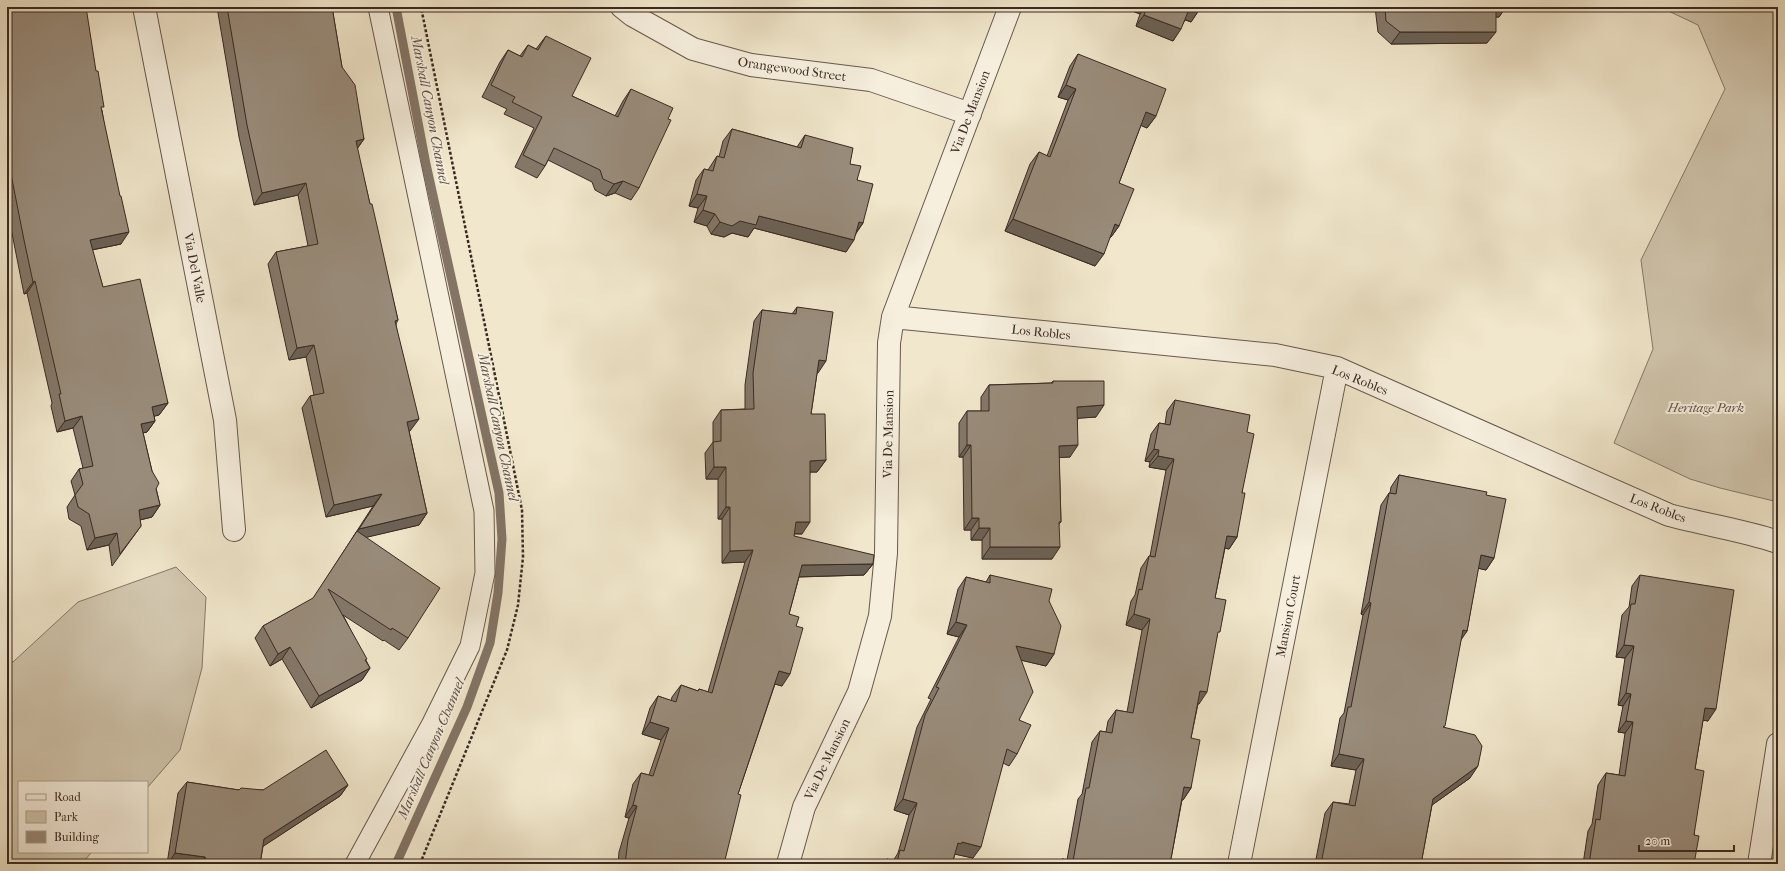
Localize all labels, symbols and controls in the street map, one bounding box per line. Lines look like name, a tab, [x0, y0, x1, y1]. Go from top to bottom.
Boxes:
water label: Marshall Canyon Channel	[407, 33, 453, 187]
street label: Orangewood Street	[737, 54, 848, 84]
street label: Via De Mansion	[947, 68, 993, 157]
street label: Via Del Valle	[181, 231, 209, 305]
street label: Los Robles	[1011, 321, 1071, 343]
water label: Marshall Canyon Channel	[474, 351, 522, 504]
street label: Los Robles	[1330, 362, 1390, 398]
street label: Via De Mansion	[880, 389, 896, 479]
park label: Heritage Park	[1667, 400, 1744, 415]
street label: Los Robles	[1628, 490, 1689, 526]
street label: Mansion Court	[1273, 573, 1303, 658]
water label: Marshall Canyon Channel	[393, 675, 469, 823]
street label: Via De Mansion	[800, 716, 853, 803]
legend	[18, 781, 148, 853]
text: Road	[54, 790, 81, 804]
text: Park	[54, 810, 79, 824]
scale bar	[1639, 827, 1734, 853]
text: Building	[54, 830, 99, 844]
text: 20 m	[1645, 834, 1670, 848]

